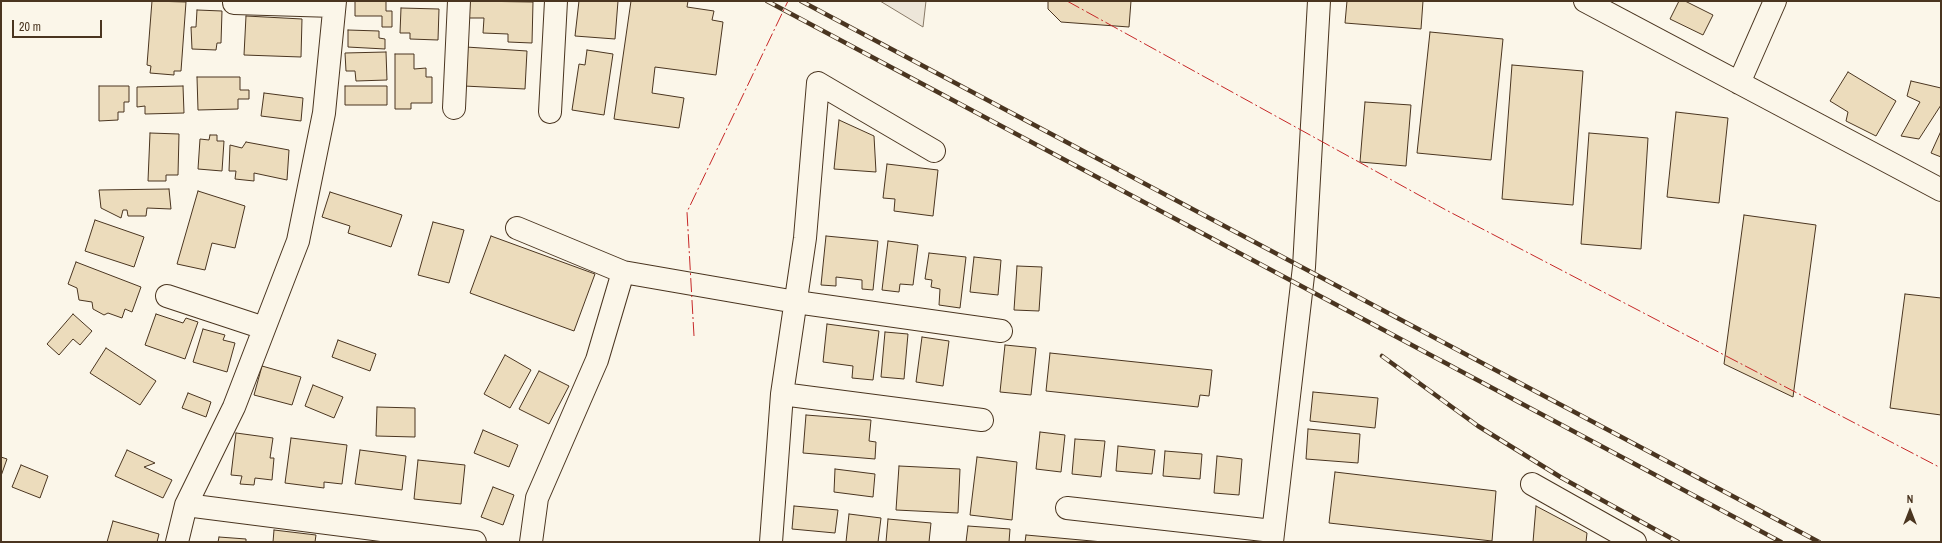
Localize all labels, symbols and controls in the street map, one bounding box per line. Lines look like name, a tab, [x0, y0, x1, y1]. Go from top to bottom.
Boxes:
scale bar	[14, 12, 104, 38]
text: 20 m	[19, 19, 41, 35]
north arrow	[1890, 491, 1930, 531]
text: N	[1907, 492, 1913, 506]

